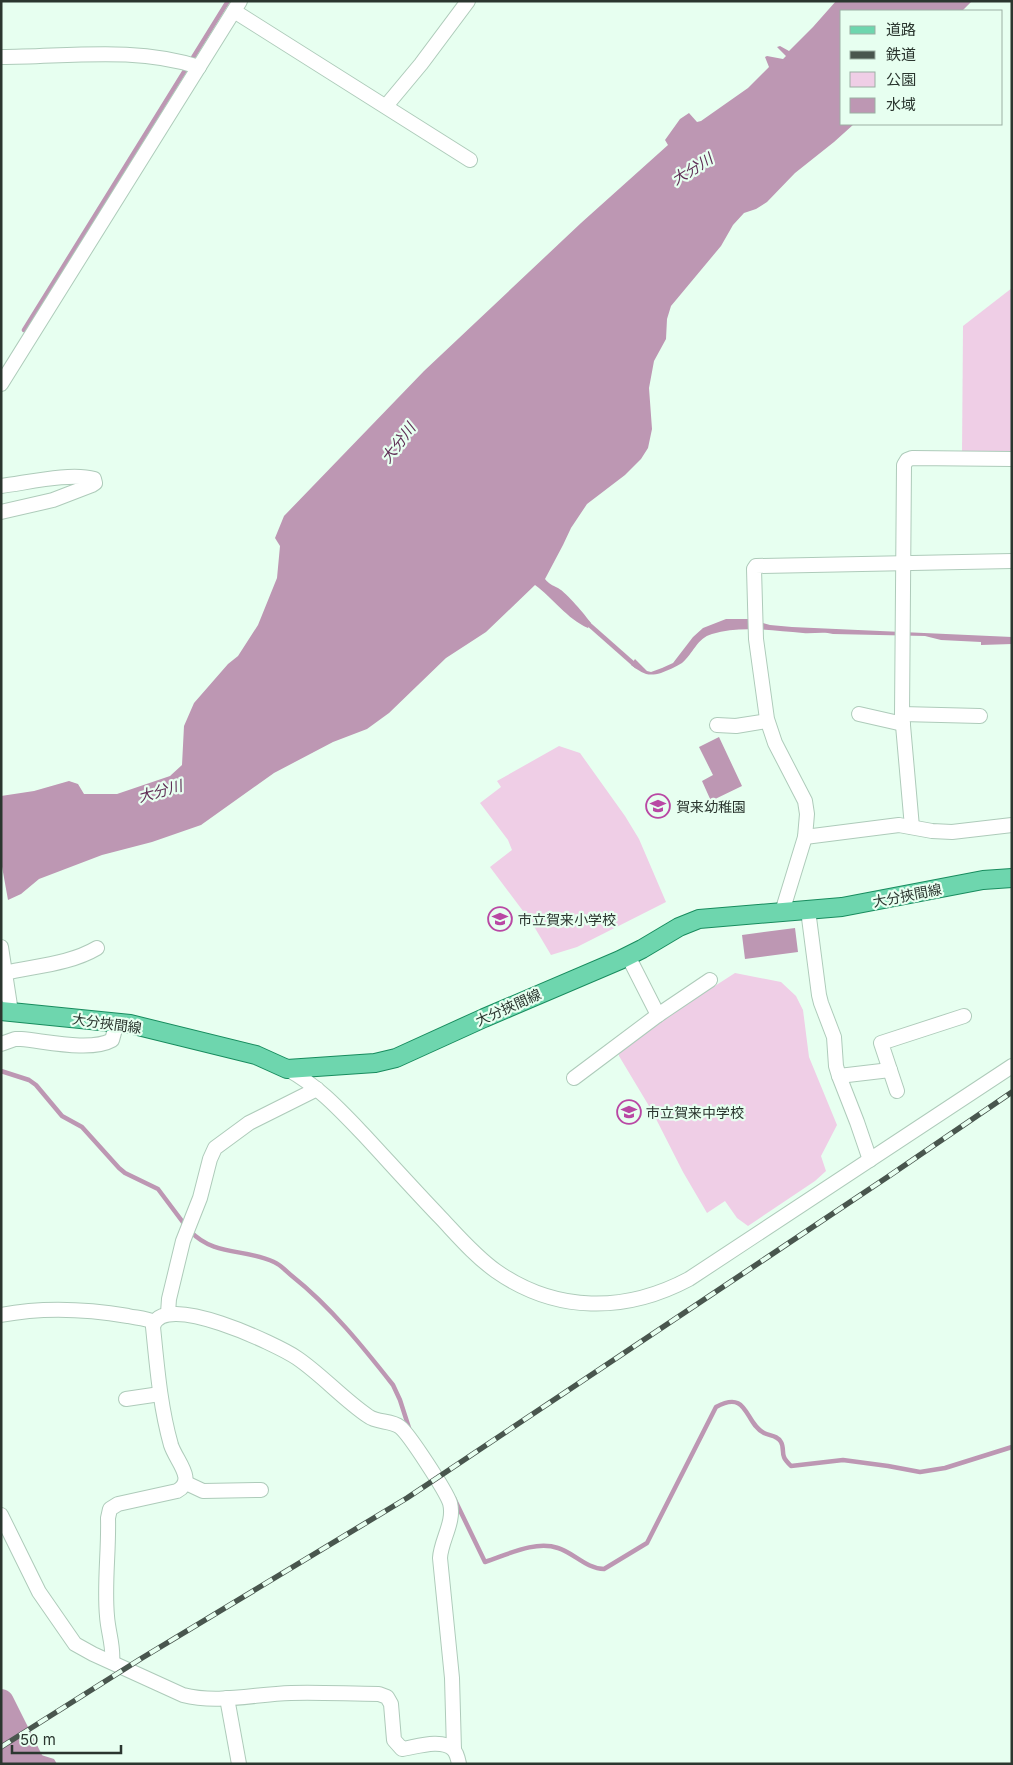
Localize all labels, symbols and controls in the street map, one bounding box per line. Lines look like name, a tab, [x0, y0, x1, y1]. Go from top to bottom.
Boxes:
legend	[840, 10, 1003, 125]
text: 道路	[886, 20, 916, 39]
text: 鉄道	[886, 45, 916, 64]
text: 公園	[886, 70, 916, 89]
text: 水域	[886, 95, 916, 114]
water label: 大分川	[668, 148, 718, 189]
water label: 大分川	[377, 418, 420, 467]
water label: 大分川	[136, 775, 186, 806]
school or university icon: 賀来幼稚園	[645, 793, 671, 819]
place label: 賀来幼稚園	[676, 798, 746, 815]
street label: 大分挾間線	[871, 880, 943, 910]
school or university icon: 市立賀来小学校	[487, 906, 513, 932]
place label: 市立賀来小学校	[518, 911, 616, 928]
street label: 大分挾間線	[473, 985, 543, 1029]
street label: 大分挾間線	[71, 1010, 143, 1036]
school or university icon: 市立賀来中学校	[616, 1099, 642, 1125]
place label: 市立賀来中学校	[646, 1104, 744, 1121]
scale bar	[12, 1722, 121, 1754]
text: 50 m	[20, 1730, 56, 1749]

